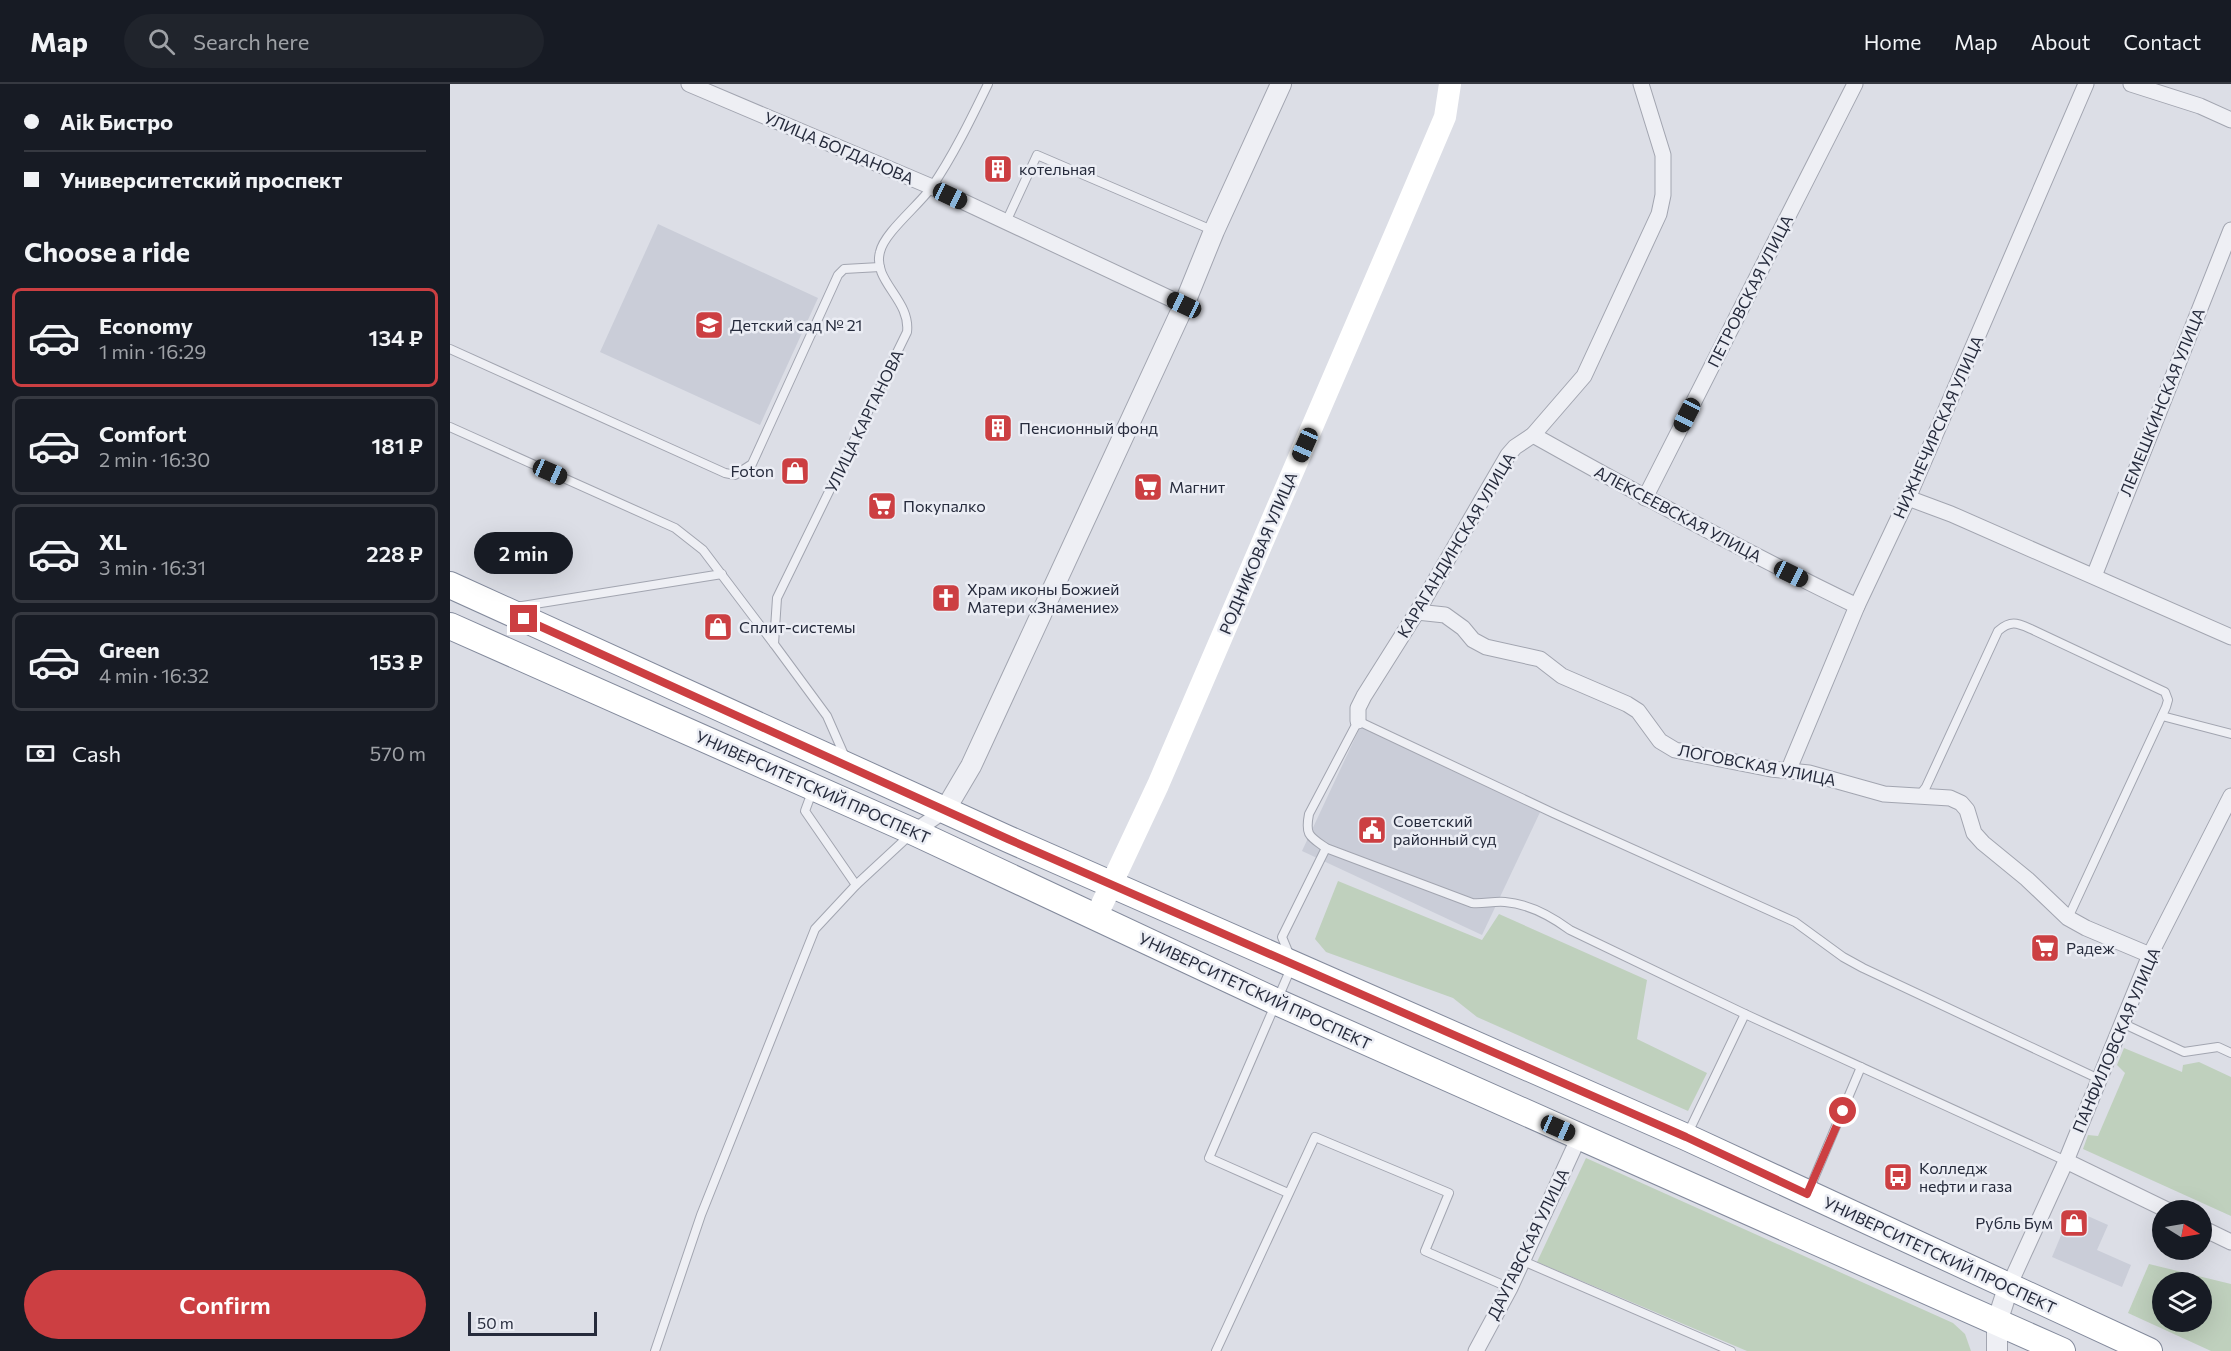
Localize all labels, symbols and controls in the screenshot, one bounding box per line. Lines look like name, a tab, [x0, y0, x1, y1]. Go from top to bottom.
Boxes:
search box	[124, 14, 544, 68]
text: Map	[30, 24, 88, 58]
icon: search	[145, 25, 178, 58]
text: Search here	[193, 28, 309, 55]
text: Home	[1864, 29, 1921, 54]
text: Map	[1954, 29, 1998, 54]
text: About	[2031, 29, 2090, 54]
text: Contact	[2123, 29, 2201, 54]
street label: УЛИЦА БОГДАНОВА	[761, 107, 917, 188]
text: Aik Бистро	[60, 108, 173, 135]
building icon: котельная	[982, 153, 1014, 185]
place label: котельная	[1019, 159, 1096, 178]
text: Университетский проспект	[60, 166, 342, 193]
car	[930, 180, 970, 212]
street label: ПЕТРОВСКАЯ УЛИЦА	[1703, 211, 1796, 370]
text: Choose a ride	[24, 235, 190, 268]
car	[1164, 289, 1204, 321]
street label: ЛЕМЕШКИНСКАЯ УЛИЦА	[2115, 305, 2208, 499]
school or university icon: Детский сад № 21	[693, 309, 725, 341]
icon: car	[27, 311, 81, 365]
text: Economy	[99, 312, 193, 339]
place label: Детский сад № 21	[730, 315, 862, 334]
text: 134 ₽	[369, 324, 423, 351]
street label: НИЖНЕЧИРСКАЯ УЛИЦА	[1889, 332, 1987, 521]
text: 1 min · 16:29	[99, 339, 206, 363]
street label: УЛИЦА КАРГАНОВА	[821, 346, 906, 495]
car	[1671, 395, 1703, 435]
building icon: Пенсионный фонд	[982, 412, 1014, 444]
place label: Пенсионный фонд	[1019, 418, 1158, 437]
icon: car	[27, 419, 81, 473]
text: Comfort	[99, 420, 187, 447]
car	[1289, 425, 1321, 465]
text: 181 ₽	[371, 432, 423, 459]
text: 2 min · 16:30	[99, 447, 210, 471]
street label: КАРАГАНДИНСКАЯ УЛИЦА	[1393, 449, 1518, 641]
shop icon: Foton	[779, 455, 811, 487]
car	[530, 456, 570, 488]
place label: Foton	[731, 461, 774, 480]
street label: АЛЕКСЕЕВСКАЯ УЛИЦА	[1592, 461, 1765, 566]
street label: РОДНИКОВАЯ УЛИЦА	[1215, 469, 1300, 637]
supermarket icon: Магнит	[1132, 471, 1164, 503]
place label: Магнит	[1169, 477, 1226, 496]
supermarket icon: Покупалко	[866, 490, 898, 522]
place label: Покупалко	[903, 496, 986, 515]
icon: car	[27, 527, 81, 581]
text: XL	[99, 528, 127, 555]
callout: 2 min	[475, 532, 574, 574]
text: 228 ₽	[366, 540, 423, 567]
text: 2 min	[499, 541, 548, 565]
text: 3 min · 16:31	[99, 555, 206, 579]
car	[1771, 558, 1811, 590]
place label: Храм иконы Божией Матери «Знамение»	[967, 579, 1119, 616]
church icon: Храм иконы Божией Матери «Знамение»	[930, 582, 962, 614]
route end	[510, 605, 537, 632]
shop icon: Сплит-системы	[702, 611, 734, 643]
place label: Сплит-системы	[739, 617, 856, 636]
icon: car	[27, 635, 81, 689]
text: Green	[99, 636, 160, 663]
text: 153 ₽	[369, 648, 423, 675]
text: 4 min · 16:32	[99, 663, 209, 687]
street label: УНИВЕРСИТЕТСКИЙ ПРОСПЕКТ	[693, 726, 933, 847]
icon: cash	[24, 737, 57, 770]
text: Cash	[72, 740, 121, 767]
street label: ЛОГОВСКАЯ УЛИЦА	[1677, 740, 1838, 789]
text: 570 m	[370, 741, 426, 765]
place label: Советский районный суд	[1393, 811, 1497, 848]
public building icon: Советский районный суд	[1356, 814, 1388, 846]
street label: УНИВЕРСИТЕТСКИЙ ПРОСПЕКТ	[1136, 928, 1375, 1053]
supermarket icon: Радеж	[2029, 932, 2061, 964]
place label: Радеж	[2066, 938, 2115, 957]
street label: ПАНФИЛОВСКАЯ УЛИЦА	[2068, 944, 2163, 1135]
route start	[1829, 1097, 1856, 1124]
car	[1538, 1112, 1578, 1144]
place label: Колледж нефти и газа	[1919, 1158, 2012, 1195]
bus stop icon: Колледж нефти и газа	[1882, 1161, 1914, 1193]
street label: ДАУГАВСКАЯ УЛИЦА	[1483, 1165, 1572, 1322]
street label: УНИВЕРСИТЕТСКИЙ ПРОСПЕКТ	[1821, 1192, 2060, 1317]
north arrow	[2152, 1200, 2212, 1260]
map controls	[2152, 1200, 2212, 1332]
shop icon: Рубль Бум	[2058, 1207, 2090, 1239]
place label: Рубль Бум	[1975, 1213, 2053, 1232]
button: Confirm	[24, 1270, 426, 1339]
button: layers	[2152, 1272, 2212, 1332]
scale bar	[468, 1309, 597, 1336]
text: 50 m	[477, 1313, 514, 1332]

